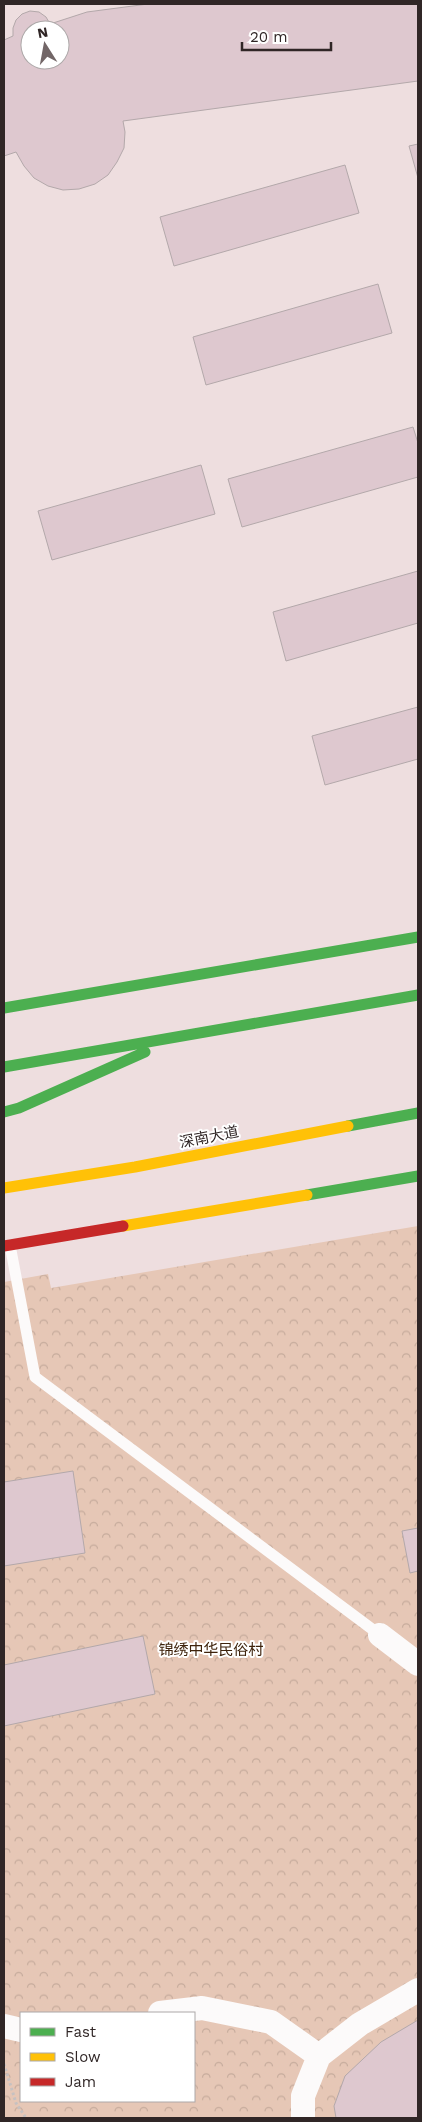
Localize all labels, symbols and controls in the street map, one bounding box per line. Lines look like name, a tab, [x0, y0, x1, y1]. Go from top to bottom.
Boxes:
north arrow	[20, 20, 70, 70]
scale bar	[242, 20, 331, 52]
text: N	[36, 23, 49, 41]
text: 20 m	[250, 28, 288, 46]
street label: 深南大道	[178, 1122, 240, 1152]
park label: 锦绣中华民俗村	[158, 1641, 264, 1659]
legend	[20, 2012, 195, 2102]
text: Fast	[65, 2023, 97, 2041]
text: Slow	[65, 2048, 101, 2066]
text: Jam	[65, 2073, 96, 2091]

